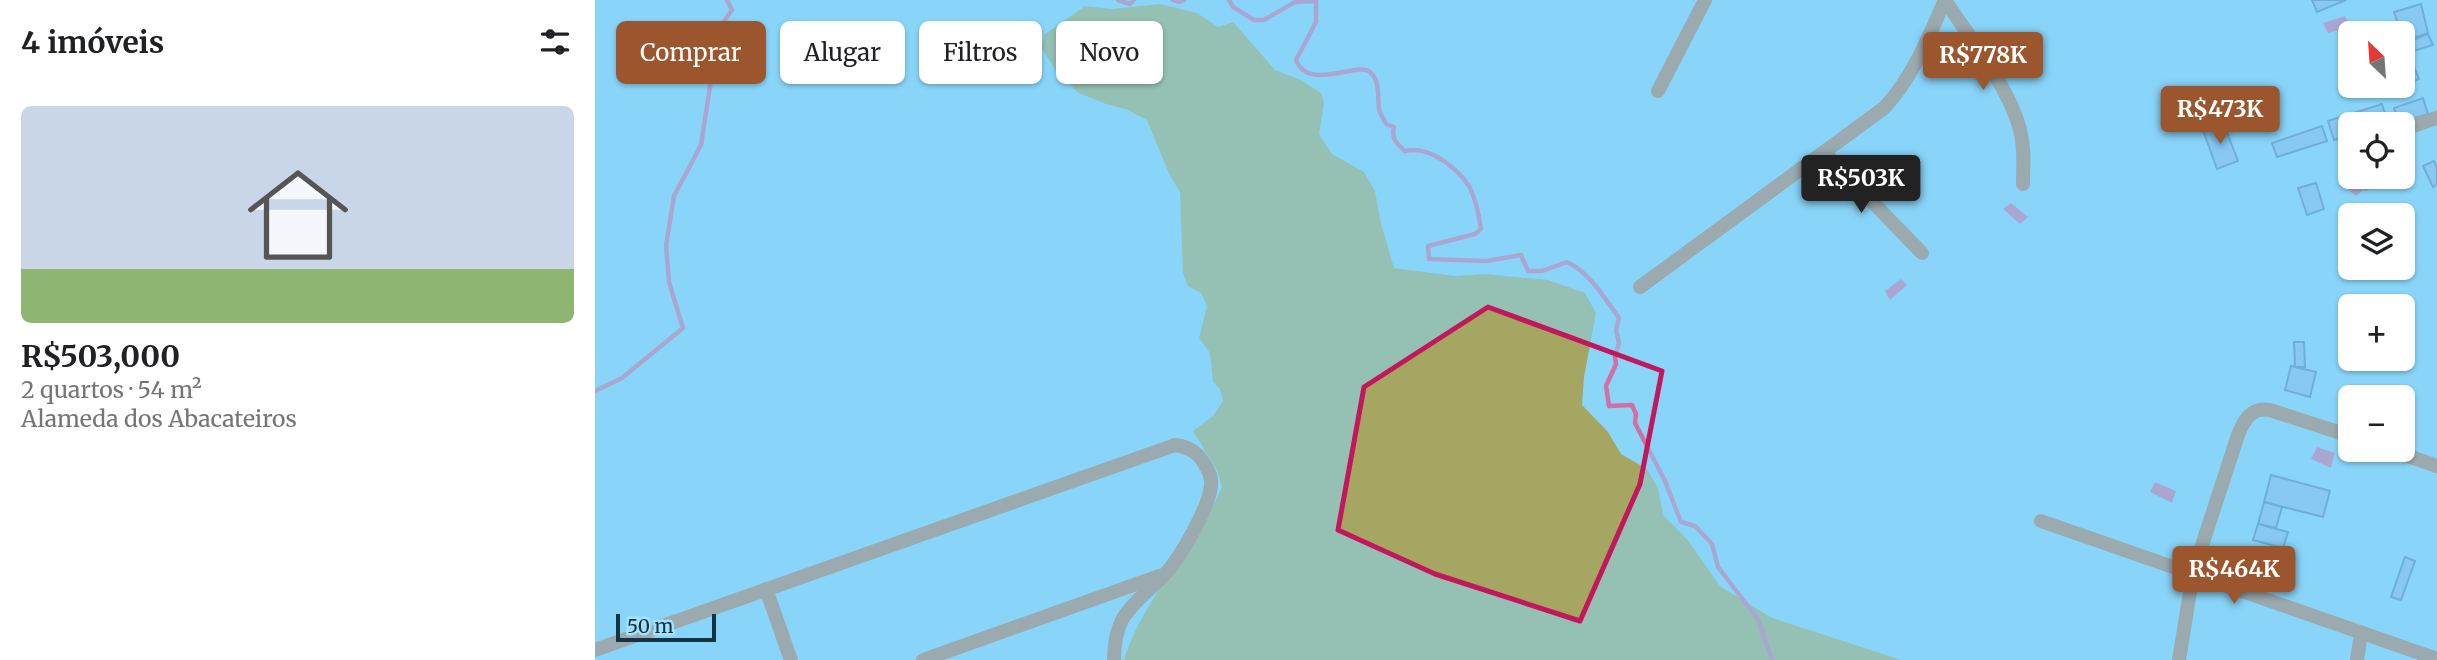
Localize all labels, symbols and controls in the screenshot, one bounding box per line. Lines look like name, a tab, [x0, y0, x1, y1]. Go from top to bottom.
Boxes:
chip: Comprar	[616, 21, 766, 84]
chip: Alugar	[780, 21, 905, 84]
chip: Filtros	[919, 21, 1042, 84]
chip: Novo	[1056, 21, 1163, 84]
north arrow	[2338, 21, 2415, 98]
map controls	[2338, 21, 2415, 462]
text: 4 imóveis	[21, 23, 164, 61]
icon: filters	[536, 23, 574, 61]
pin: R$778K	[1926, 32, 2040, 92]
text: R$778K	[1939, 40, 2027, 69]
pin: R$473K	[2163, 86, 2277, 146]
text: R$473K	[2177, 94, 2263, 123]
button: locate	[2338, 112, 2415, 189]
icon: home	[235, 152, 361, 278]
pin: R$503K	[1804, 156, 1918, 215]
text: R$503K	[1817, 163, 1905, 192]
button: layers	[2338, 203, 2415, 280]
button: +	[2338, 294, 2415, 371]
text: R$503,000	[21, 337, 180, 375]
text: 2 quartos · 54 m²	[21, 375, 202, 404]
button: −	[2338, 385, 2415, 462]
text: Alameda dos Abacateiros	[21, 404, 297, 433]
pin: R$464K	[2177, 546, 2291, 606]
text: R$464K	[2188, 554, 2280, 583]
scale bar	[616, 611, 716, 643]
text: 50 m	[627, 614, 673, 638]

